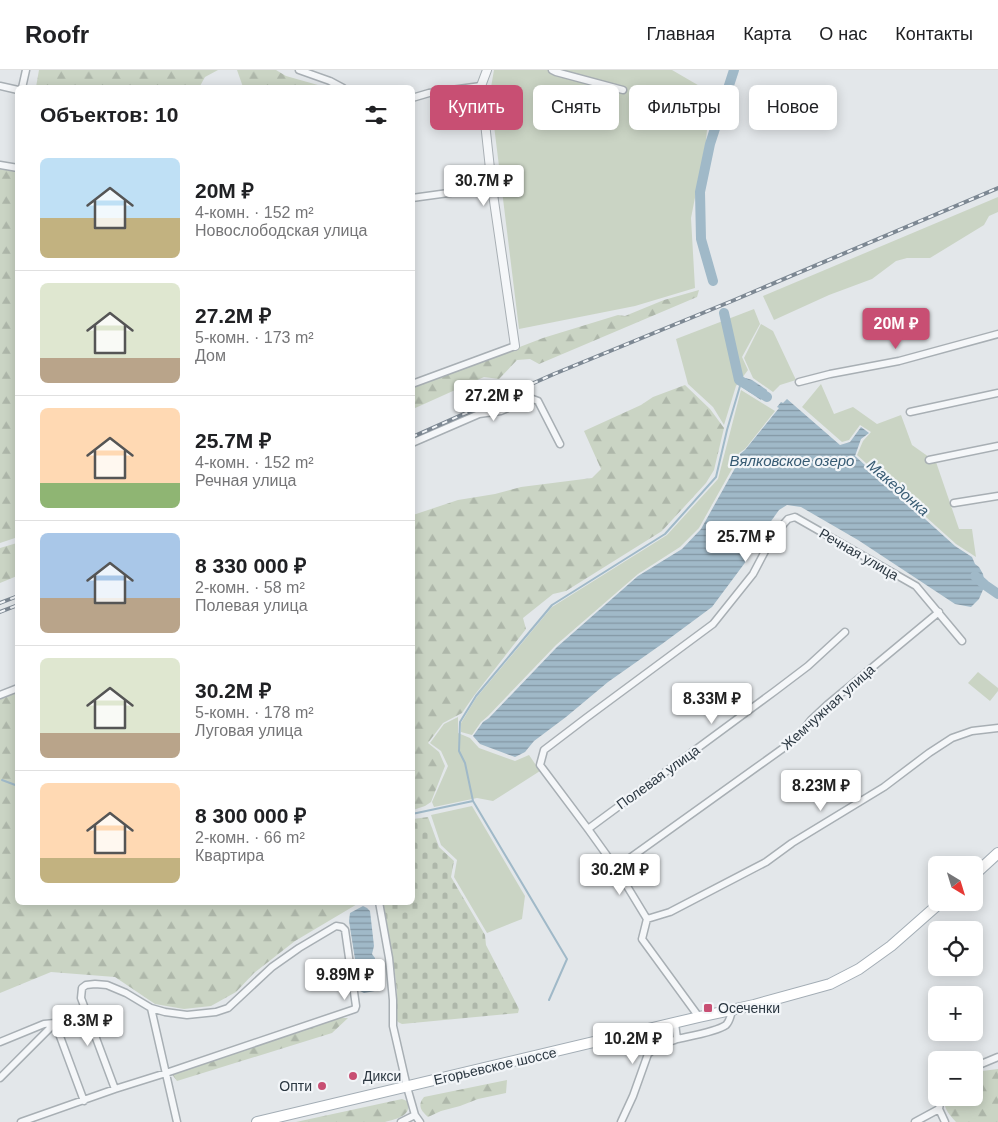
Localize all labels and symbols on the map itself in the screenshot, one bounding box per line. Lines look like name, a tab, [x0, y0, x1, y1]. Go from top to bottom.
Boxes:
pin: 30.7M ₽	[438, 164, 530, 207]
pin: 20M ₽	[861, 308, 931, 350]
pin: 27.2M ₽	[448, 380, 540, 422]
water label: Вялковское озеро	[730, 452, 854, 469]
water label: Македонка	[864, 456, 933, 519]
pin: 25.7M ₽	[700, 520, 792, 563]
street label: Речная улица	[817, 525, 902, 583]
street label: Жемчужная улица	[778, 661, 878, 753]
pin: 8.33M ₽	[666, 682, 758, 725]
street label: Полевая улица	[613, 741, 703, 812]
pin: 8.23M ₽	[775, 770, 867, 812]
pin: 30.2M ₽	[574, 854, 666, 896]
north arrow	[928, 856, 982, 911]
pin: 9.89M ₽	[299, 958, 391, 1001]
place label: Осеченки	[718, 1000, 780, 1016]
marker: Осеченки	[702, 1002, 714, 1014]
pin: 8.3M ₽	[47, 1004, 129, 1047]
pin: 10.2M ₽	[587, 1022, 679, 1065]
street label: Егорьевское шоссе	[432, 1044, 558, 1088]
place label: Дикси	[363, 1068, 401, 1084]
marker: Дикси	[347, 1070, 359, 1082]
place label: Опти	[279, 1078, 312, 1094]
marker: Опти	[316, 1080, 328, 1092]

